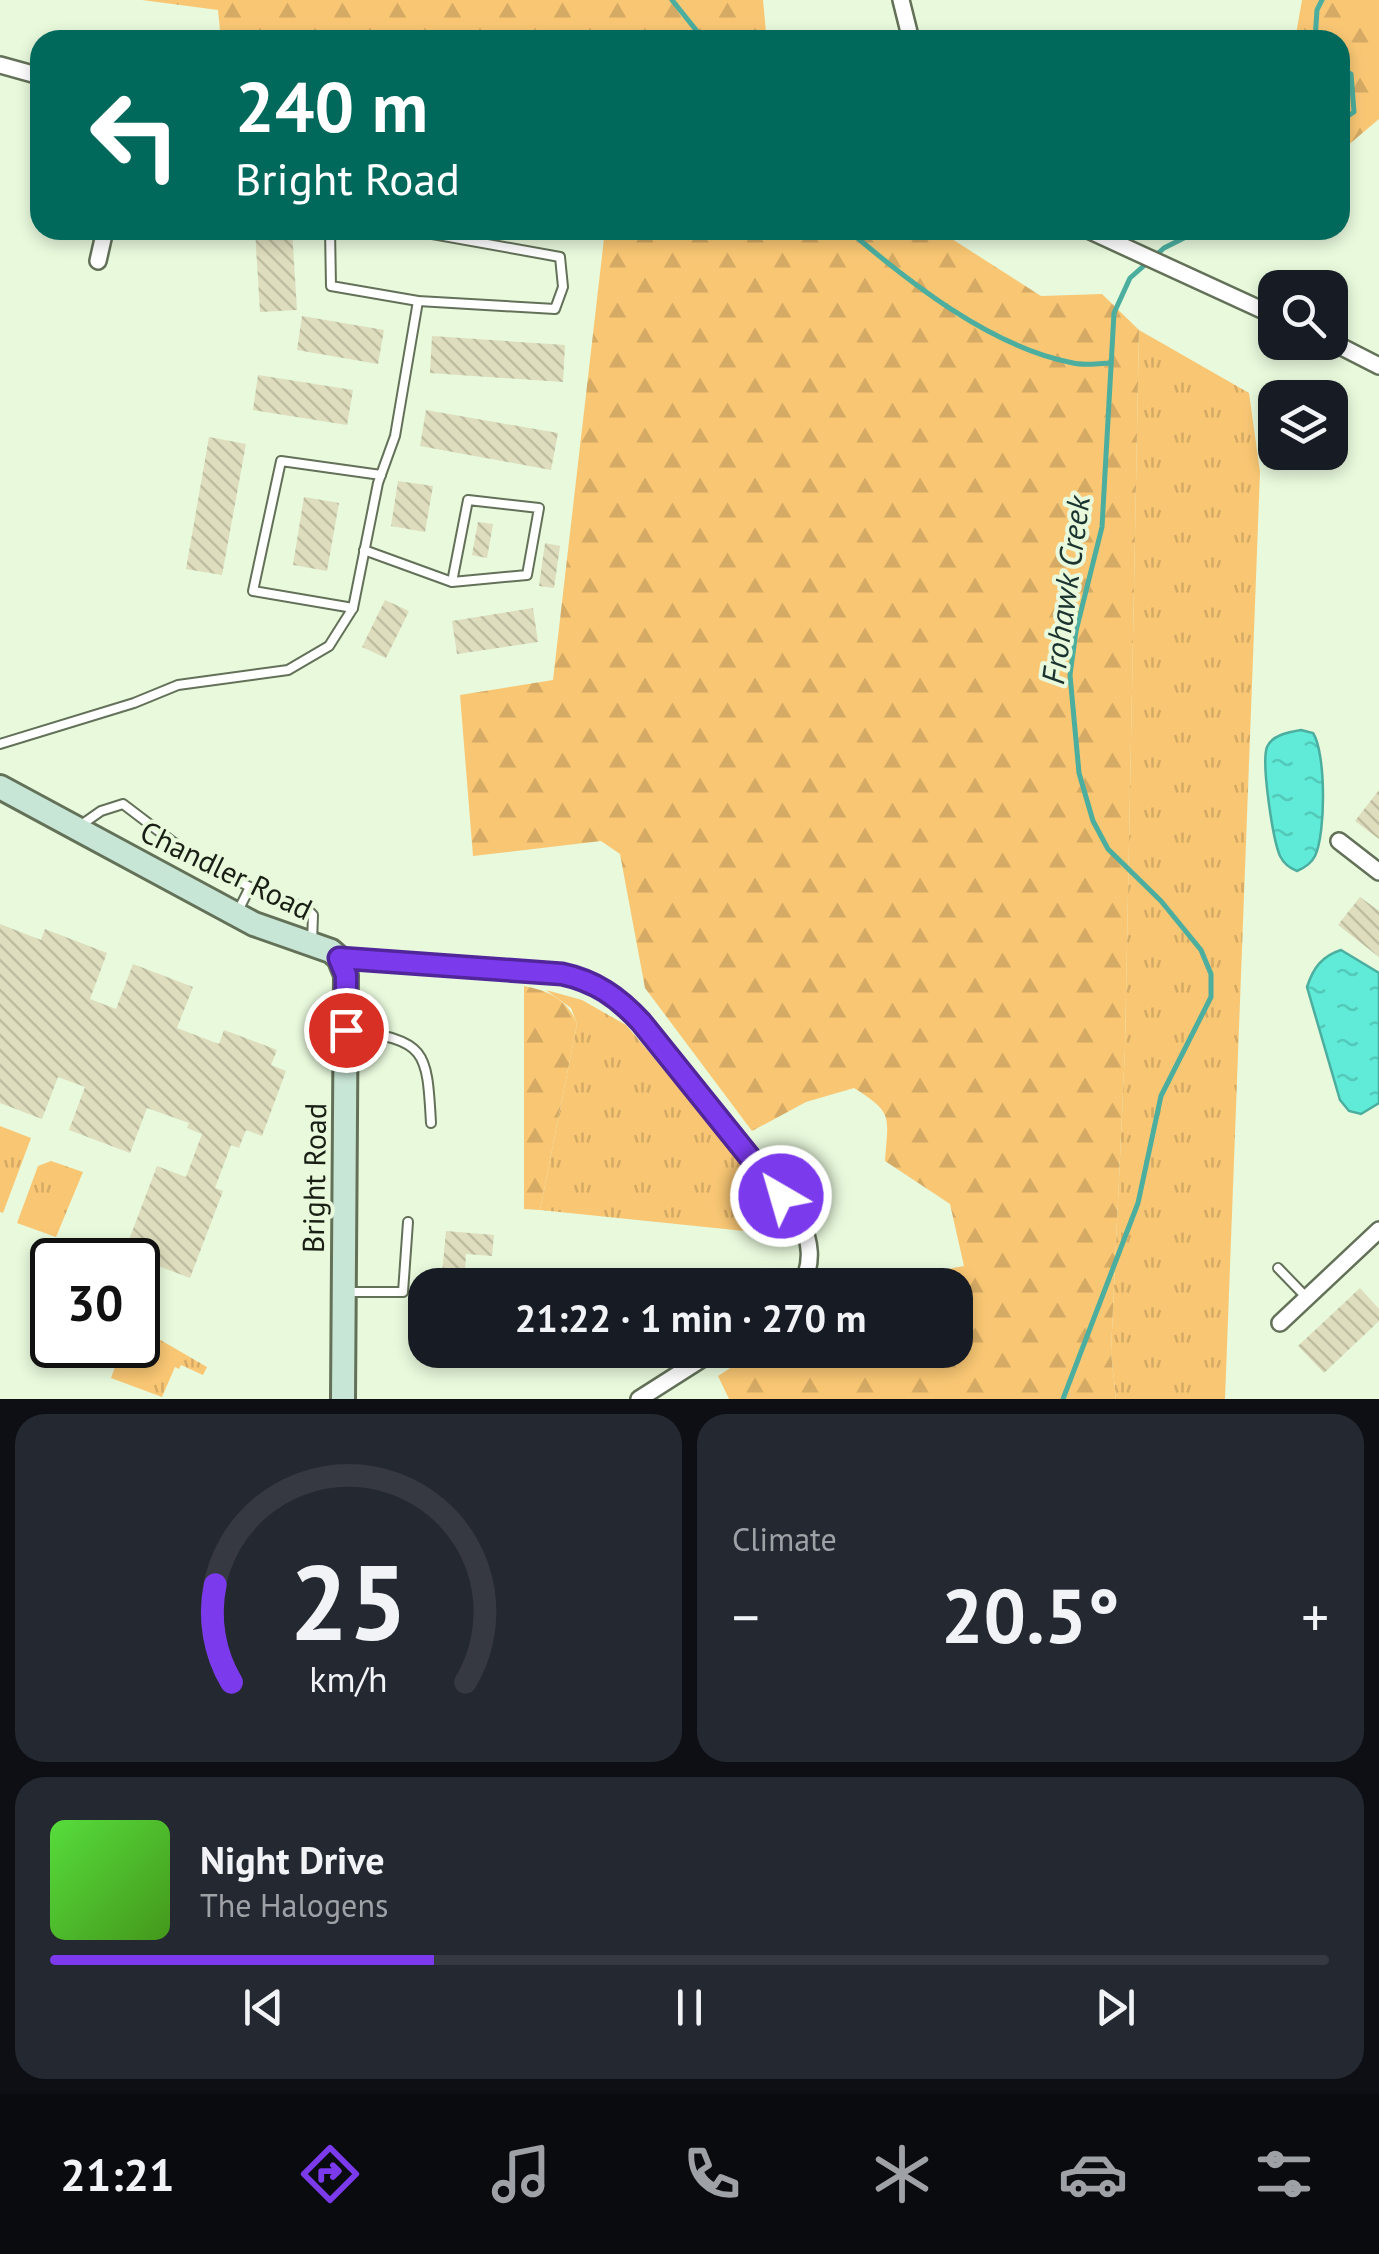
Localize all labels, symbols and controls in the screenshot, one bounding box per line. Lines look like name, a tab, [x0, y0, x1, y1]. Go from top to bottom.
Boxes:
text: 240 m	[235, 61, 428, 151]
icon: left	[70, 70, 200, 200]
text: Bright Road	[235, 149, 460, 207]
map controls	[1258, 270, 1348, 470]
button: search	[1258, 270, 1348, 360]
button: layers	[1258, 380, 1348, 470]
water label: Frohawk Creek	[1031, 491, 1099, 687]
street label: Chandler Road	[134, 811, 319, 928]
pin	[304, 988, 389, 1073]
icon: arrive	[319, 1003, 374, 1058]
street label: Bright Road	[293, 1103, 334, 1253]
position arrow	[729, 1144, 833, 1248]
speed limit sign: 30	[30, 1238, 160, 1368]
text: 21:22 · 1 min · 270 m	[515, 1293, 866, 1342]
text: Climate	[732, 1518, 837, 1560]
text: 25	[290, 1534, 407, 1669]
text: 20.5°	[941, 1567, 1120, 1664]
text: −	[732, 1581, 760, 1652]
text: +	[1301, 1581, 1329, 1652]
text: km/h	[309, 1656, 388, 1702]
text: Night Drive	[200, 1835, 384, 1884]
text: The Halogens	[200, 1884, 388, 1926]
icon: previous	[236, 1980, 291, 2035]
icon: pause	[662, 1980, 717, 2035]
icon: next	[1088, 1980, 1143, 2035]
icon: directions	[295, 2139, 365, 2209]
icon: music	[486, 2139, 556, 2209]
icon: phone	[677, 2139, 747, 2209]
icon: climate	[867, 2139, 937, 2209]
icon: car	[1058, 2139, 1128, 2209]
icon: filters	[1249, 2139, 1319, 2209]
text: 21:21	[60, 2145, 175, 2203]

